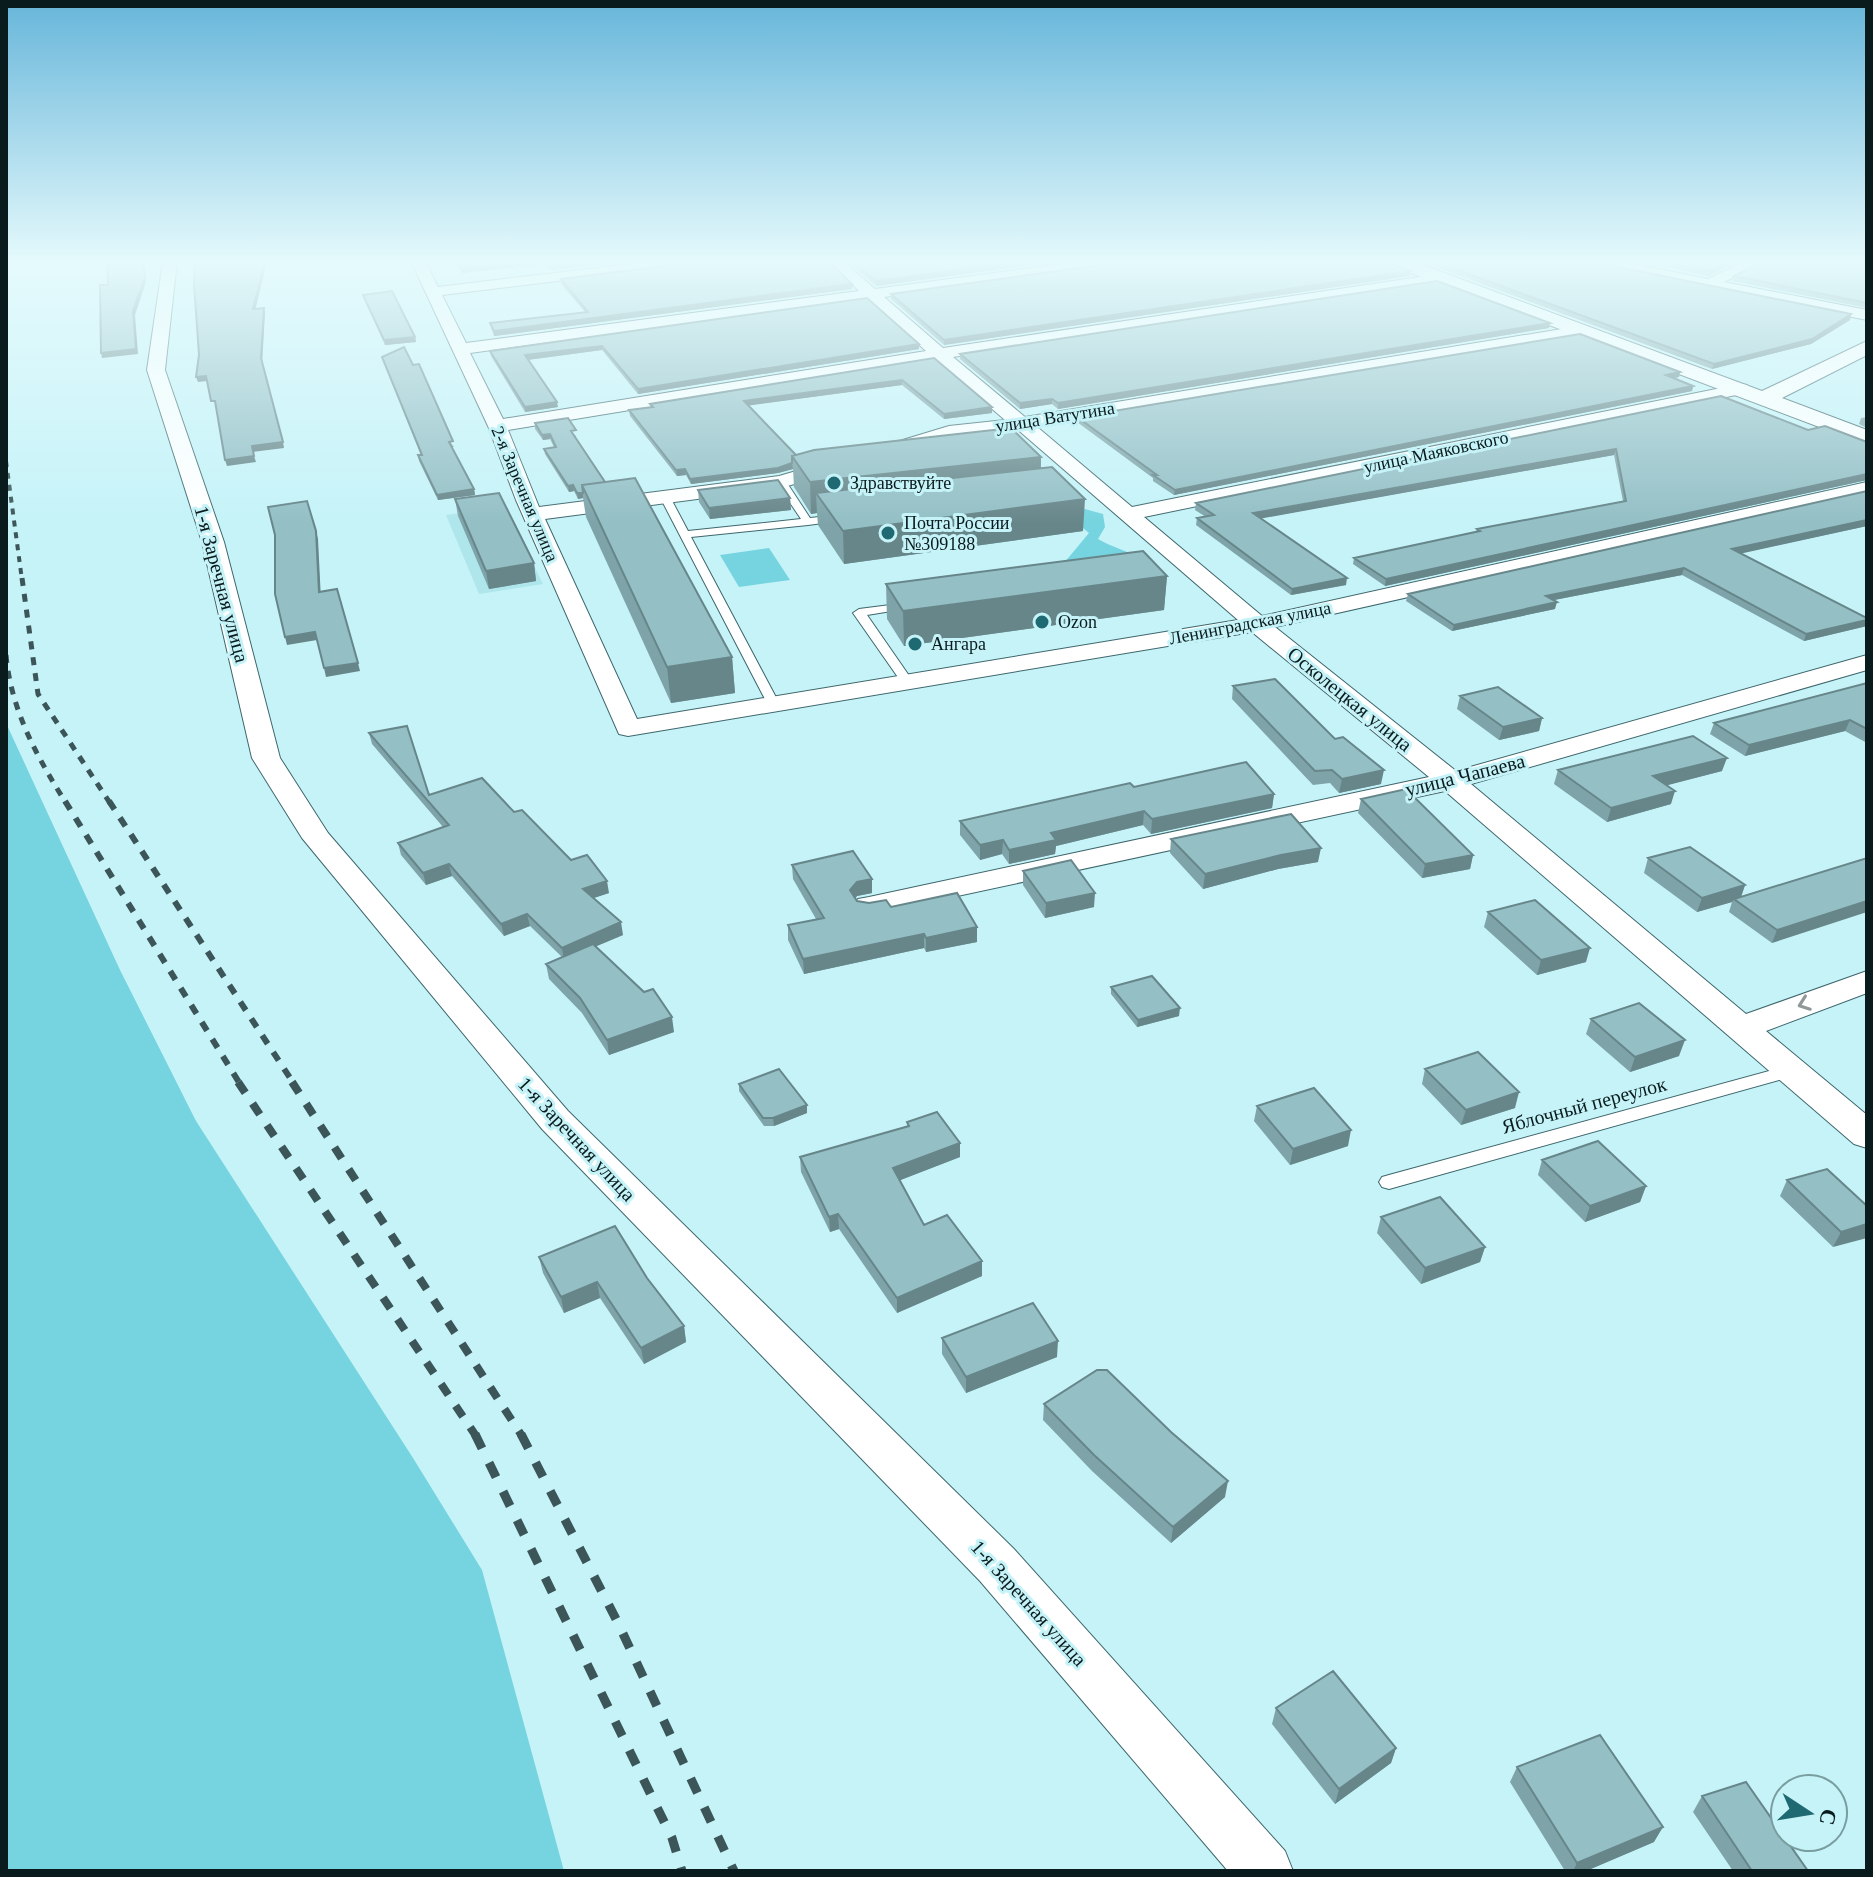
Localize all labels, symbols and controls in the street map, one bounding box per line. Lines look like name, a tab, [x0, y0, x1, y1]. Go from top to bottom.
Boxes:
street label: улица Ватутина	[994, 398, 1116, 436]
street label: 2-я Заречная улица	[487, 423, 563, 565]
street label: улица Маяковского	[1362, 427, 1510, 477]
place label: Здравствуйте	[850, 473, 951, 493]
marker: Здравствуйте	[825, 474, 843, 492]
street label: 1-я Заречная улица	[190, 503, 254, 665]
place label: Почта России №309188	[904, 513, 1010, 554]
marker: Почта России №309188	[879, 524, 897, 542]
street label: Ленинградская улица	[1168, 598, 1332, 648]
place label: Ozon	[1058, 612, 1097, 632]
marker: Ozon	[1033, 613, 1051, 631]
place label: Ангара	[931, 634, 986, 654]
marker: Ангара	[906, 635, 924, 653]
street label: Осколецкая улица	[1283, 642, 1417, 757]
street label: улица Чапаева	[1403, 749, 1527, 801]
one-way arrow	[1798, 995, 1812, 1011]
street label: 1-я Заречная улица	[513, 1072, 640, 1206]
street label: Яблочный переулок	[1499, 1072, 1669, 1138]
street label: 1-я Заречная улица	[966, 1536, 1091, 1671]
north arrow	[1769, 1773, 1849, 1853]
text: С	[1814, 1807, 1842, 1827]

